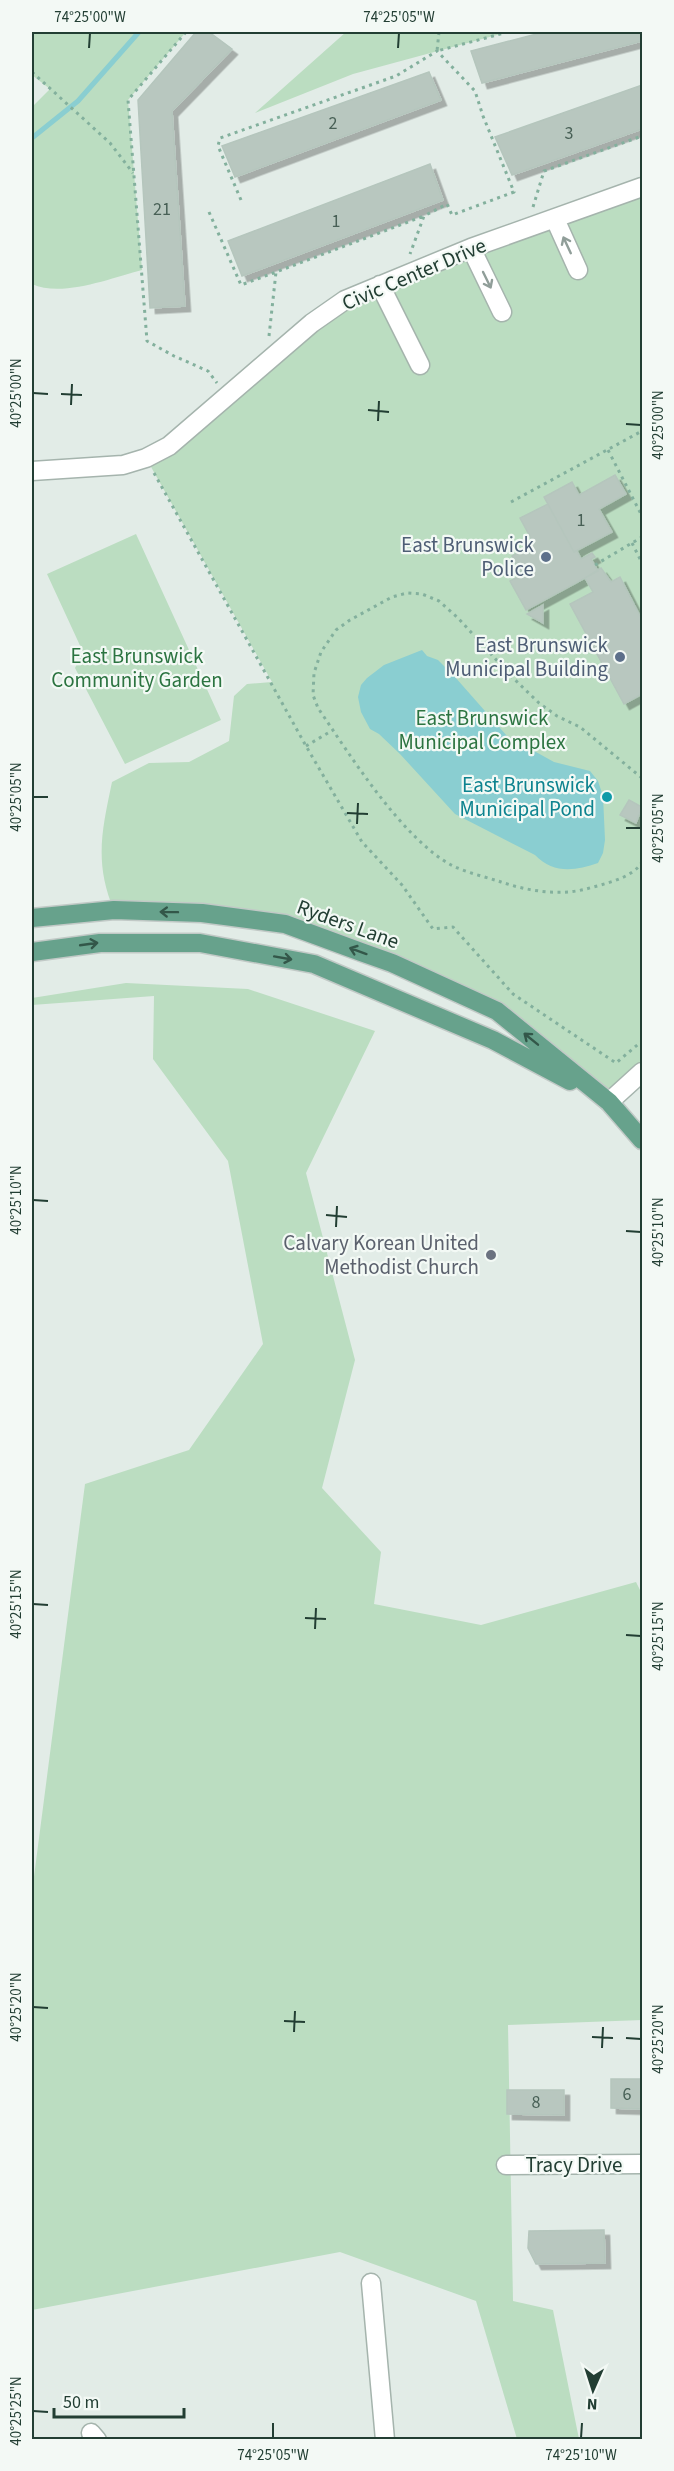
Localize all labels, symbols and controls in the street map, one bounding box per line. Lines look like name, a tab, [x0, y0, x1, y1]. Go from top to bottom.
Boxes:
text: 74°25'00"W	[54, 7, 126, 28]
text: 74°25'05"W	[363, 7, 435, 28]
house number: 2	[329, 111, 338, 136]
house number: 3	[565, 121, 574, 146]
house number: 21	[153, 197, 171, 222]
house number: 1	[332, 209, 340, 234]
street label: Civic Center Drive	[337, 230, 491, 318]
one-way arrow	[560, 236, 572, 254]
one-way arrow	[481, 271, 493, 289]
text: 40°25'00"N	[6, 358, 27, 428]
text: 40°25'00"N	[648, 390, 669, 460]
house number: 1	[577, 508, 585, 533]
place label: East Brunswick Police	[401, 530, 535, 584]
marker: East Brunswick Police	[539, 550, 553, 564]
place label: East Brunswick Municipal Building	[445, 630, 609, 684]
park label: East Brunswick Community Garden	[51, 641, 223, 695]
marker: East Brunswick Municipal Building	[613, 650, 627, 664]
park label: East Brunswick Municipal Complex	[398, 703, 566, 757]
text: 40°25'05"N	[6, 762, 27, 832]
place label: East Brunswick Municipal Pond	[459, 770, 596, 824]
marker: East Brunswick Municipal Pond	[600, 790, 614, 804]
text: 40°25'05"N	[648, 793, 669, 863]
street label: Ryders Lane	[293, 892, 403, 956]
one-way arrow	[159, 906, 179, 918]
one-way arrow	[79, 939, 99, 950]
one-way arrow	[349, 944, 368, 955]
one-way arrow	[273, 953, 292, 964]
one-way arrow	[523, 1032, 539, 1045]
text: 40°25'10"N	[6, 1165, 27, 1235]
text: 40°25'10"N	[648, 1197, 669, 1267]
place label: Calvary Korean United Methodist Church	[283, 1228, 479, 1282]
marker: Calvary Korean United Methodist Church	[484, 1248, 498, 1262]
text: 40°25'15"N	[6, 1569, 27, 1639]
text: 40°25'15"N	[648, 1601, 669, 1671]
text: 40°25'20"N	[6, 1972, 27, 2042]
text: 40°25'20"N	[648, 2004, 669, 2074]
house number: 6	[623, 2082, 632, 2107]
house number: 8	[532, 2090, 541, 2115]
street label: Tracy Drive	[526, 2150, 622, 2180]
north arrow	[563, 2360, 623, 2420]
text: 40°25'25"N	[6, 2376, 27, 2446]
scale bar	[54, 2381, 184, 2419]
text: 50 m	[63, 2390, 99, 2415]
text: N	[586, 2393, 598, 2415]
text: 74°25'05"W	[237, 2445, 309, 2466]
text: 74°25'10"W	[545, 2445, 617, 2466]

